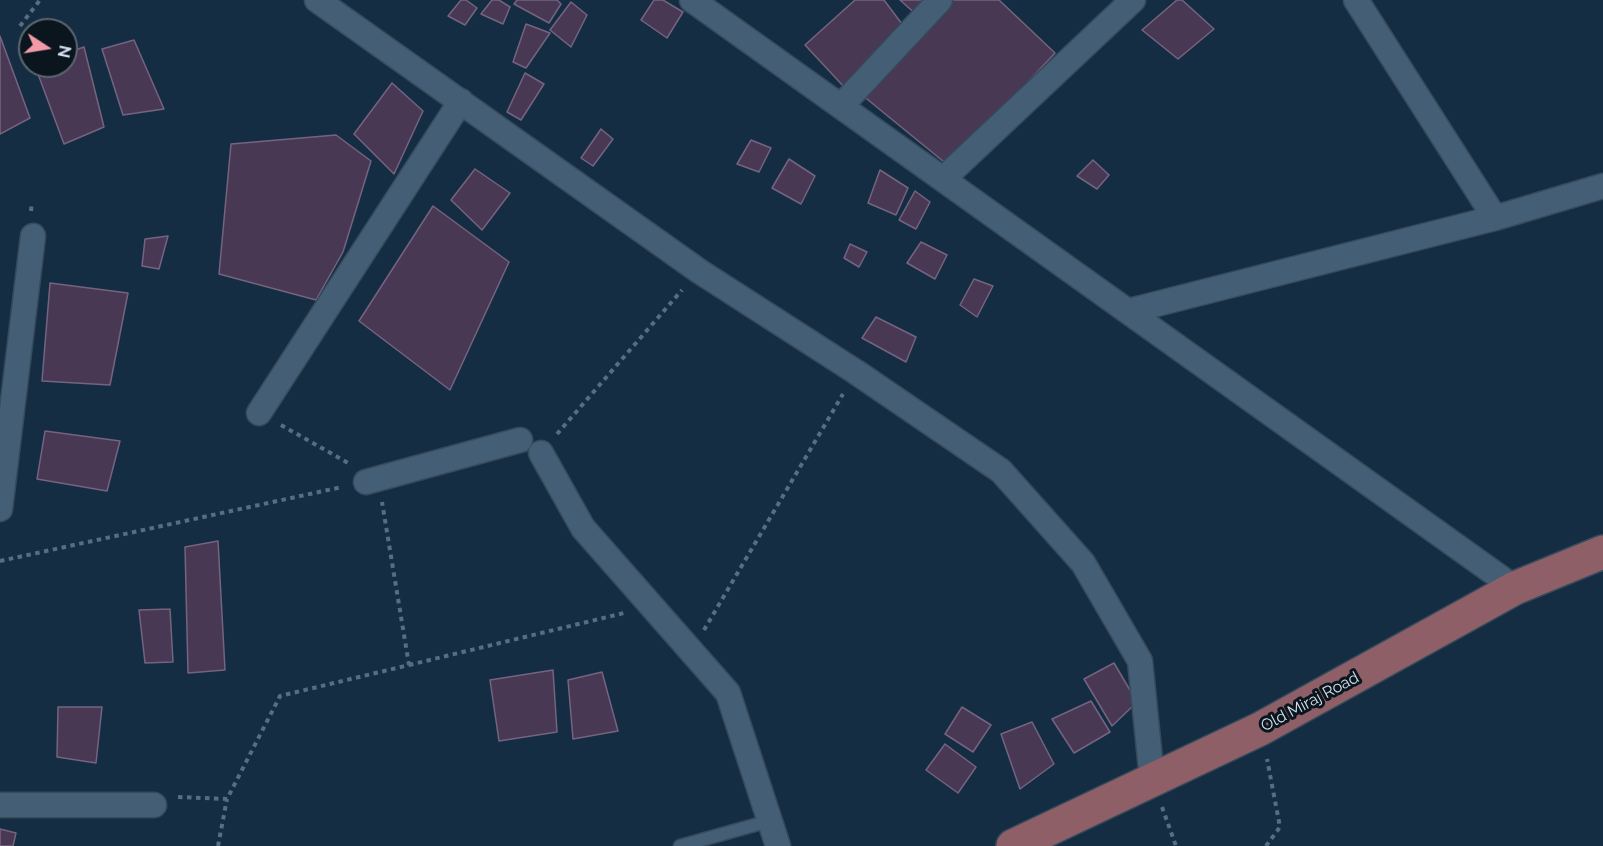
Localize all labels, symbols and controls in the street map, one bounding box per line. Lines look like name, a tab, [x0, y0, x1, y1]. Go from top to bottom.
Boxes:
north arrow	[18, 18, 78, 78]
text: N	[54, 43, 75, 59]
street label: Old Miraj Road	[1258, 668, 1362, 736]

